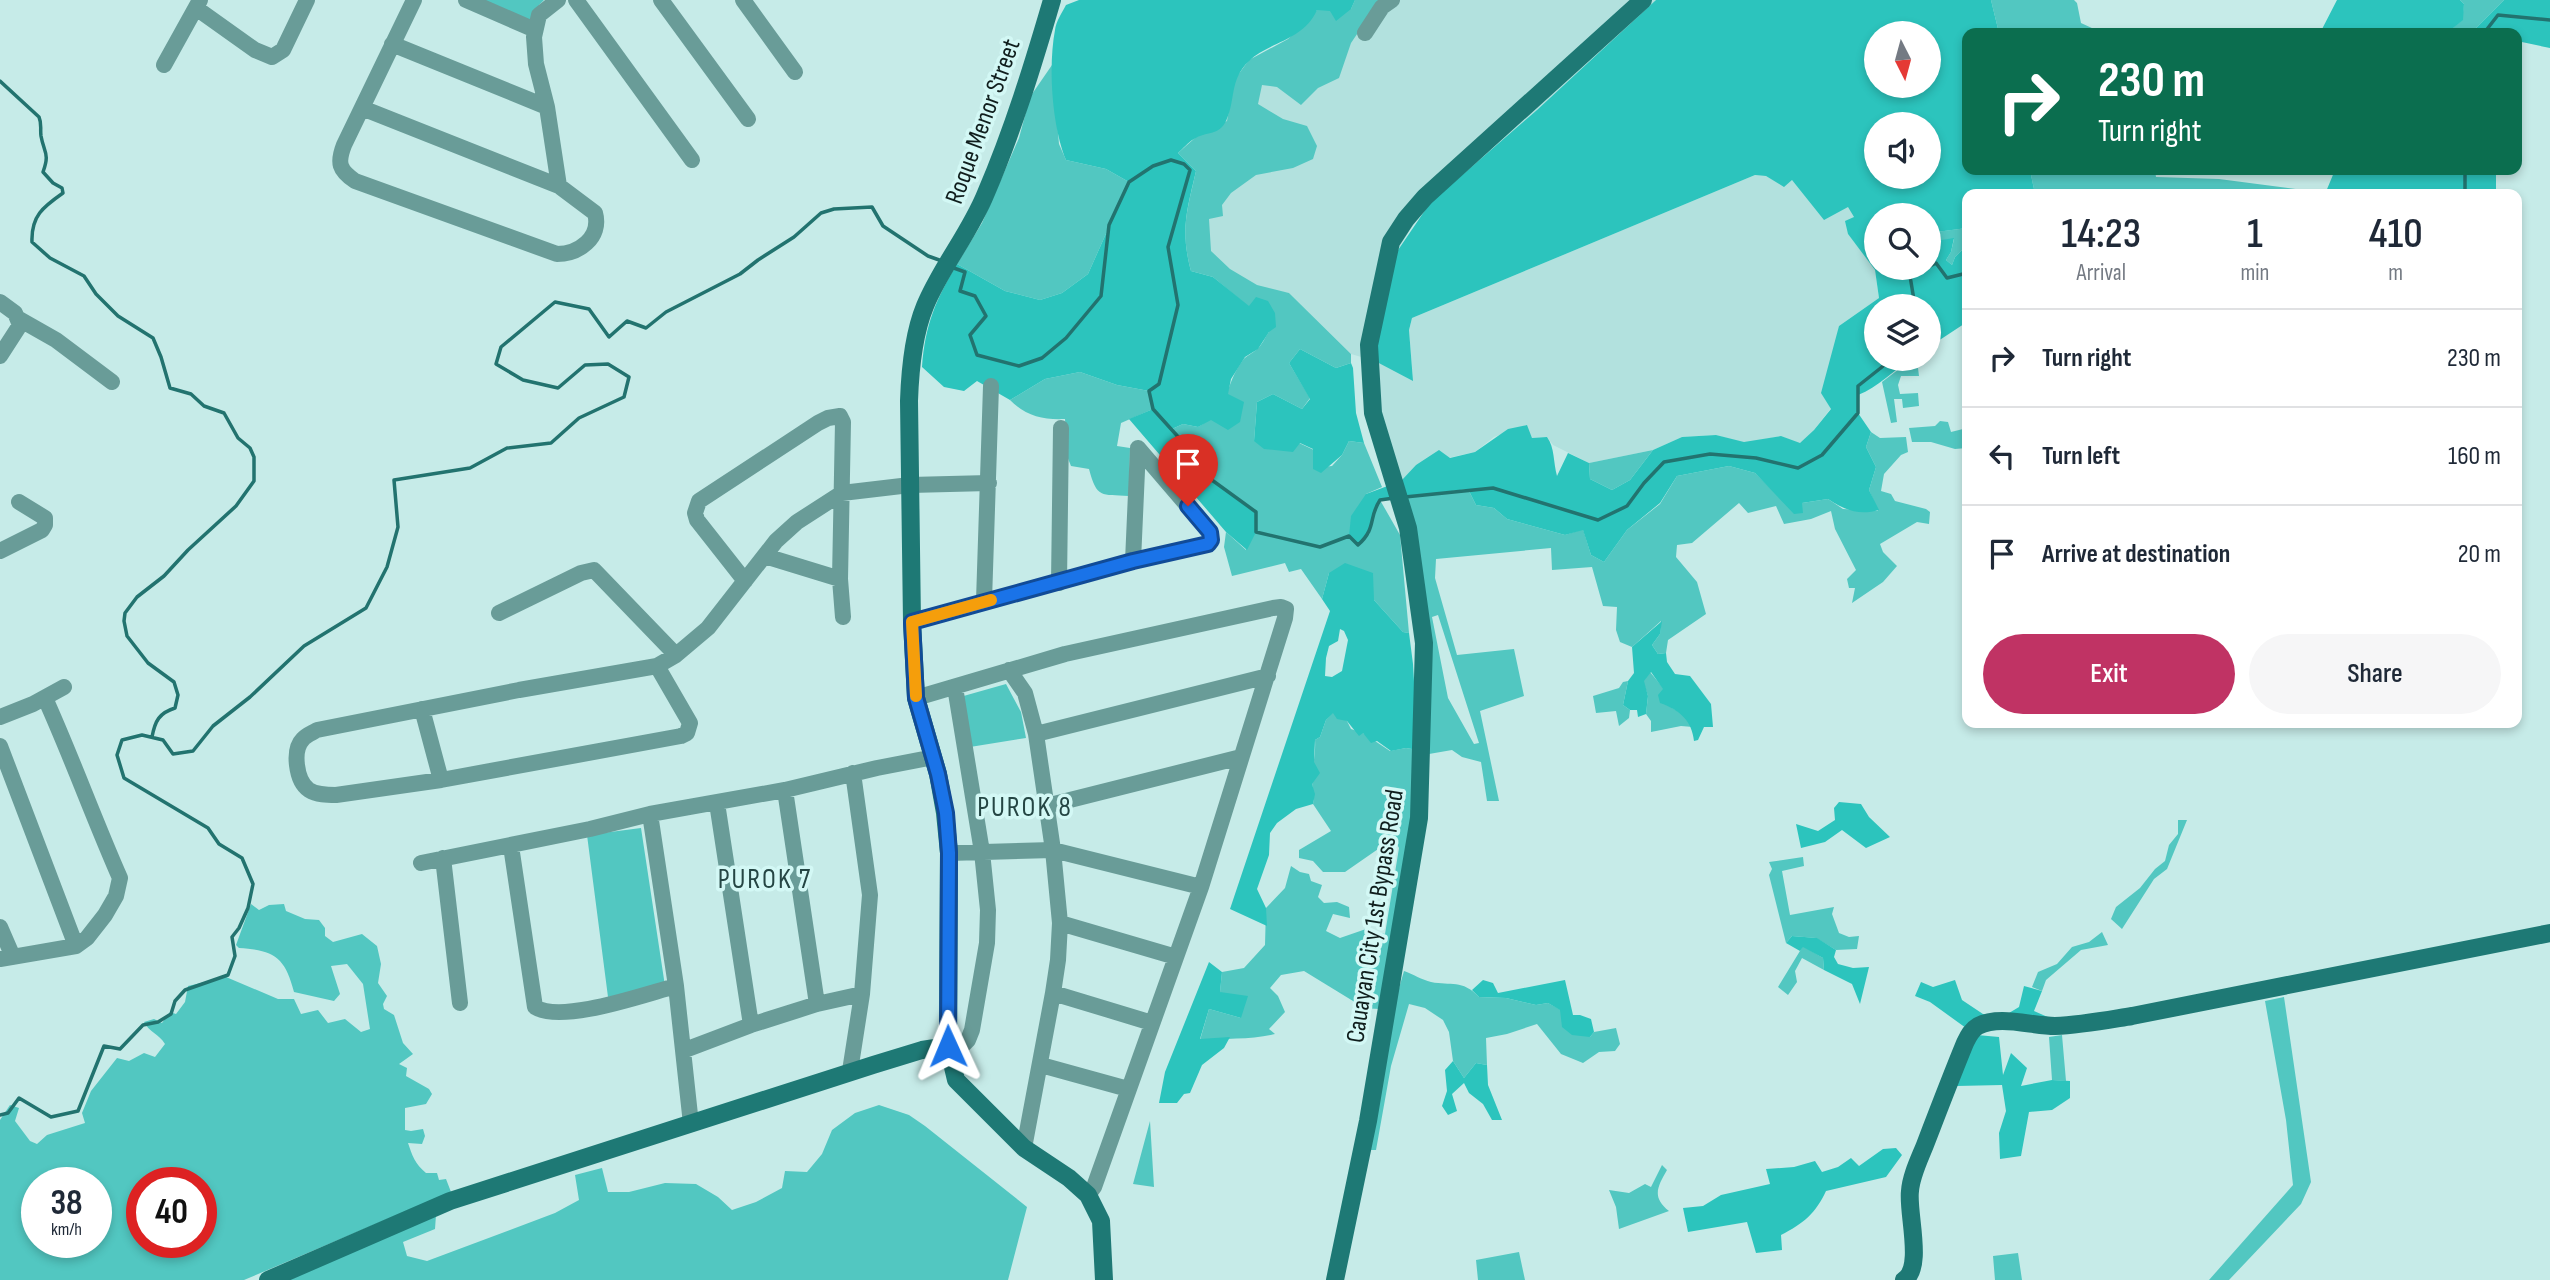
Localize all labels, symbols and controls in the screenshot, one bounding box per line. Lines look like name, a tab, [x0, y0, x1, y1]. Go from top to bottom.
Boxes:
north arrow	[1864, 21, 1941, 98]
map controls	[1864, 21, 1941, 371]
street label: Roque Menor Street	[939, 35, 1028, 208]
text: 230 m	[2098, 52, 2205, 111]
icon: right	[1983, 56, 2074, 147]
button: sound	[1864, 112, 1941, 189]
text: Turn right	[2098, 112, 2202, 151]
button: search	[1864, 203, 1941, 280]
text: 14:23	[2061, 209, 2141, 260]
text: 1	[2247, 209, 2263, 260]
text: 410	[2369, 209, 2423, 260]
text: Arrival	[2076, 259, 2126, 287]
text: min	[2240, 259, 2269, 287]
text: m	[2388, 259, 2403, 287]
button: layers	[1864, 294, 1941, 371]
icon: right	[1983, 339, 2021, 377]
text: Turn right	[2042, 343, 2131, 374]
text: 230 m	[2447, 343, 2501, 374]
pin	[1158, 434, 1218, 506]
icon: left	[1983, 437, 2021, 475]
text: Turn left	[2042, 441, 2120, 472]
text: 160 m	[2448, 441, 2501, 472]
icon: arrive	[1169, 445, 1207, 483]
icon: arrive	[1983, 535, 2021, 573]
text: Arrive at destination	[2042, 539, 2230, 570]
text: 20 m	[2458, 539, 2501, 570]
button: Exit	[1983, 634, 2235, 714]
button: Share	[2249, 634, 2501, 714]
street label: Cauayan City 1st Bypass Road	[1340, 787, 1411, 1045]
district label: PUROK 8	[977, 791, 1073, 824]
district label: PUROK 7	[718, 863, 812, 896]
position arrow	[911, 1009, 985, 1083]
speed limit sign: 40	[126, 1167, 217, 1258]
text: 38	[50, 1182, 83, 1225]
text: km/h	[51, 1219, 82, 1240]

